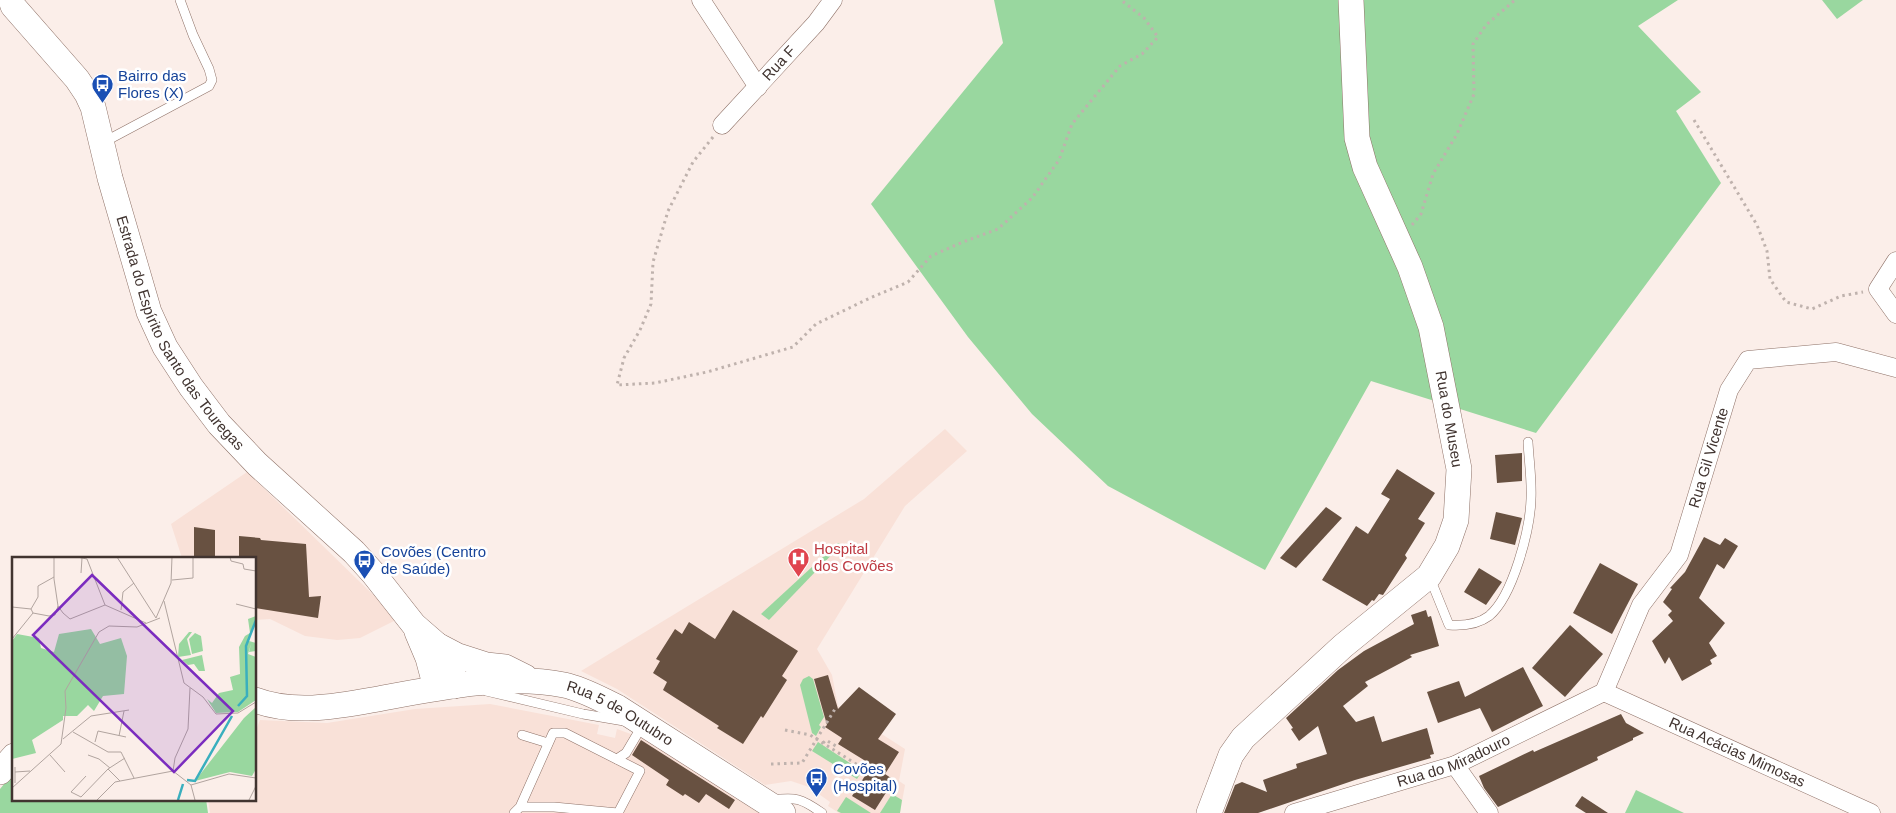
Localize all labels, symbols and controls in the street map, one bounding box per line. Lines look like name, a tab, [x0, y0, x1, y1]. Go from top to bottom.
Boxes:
street label: Rua F	[758, 42, 799, 84]
place label: Bairro das Flores (X)	[118, 67, 186, 101]
bus stop icon: Bairro das Flores (X)	[90, 73, 114, 104]
street label: Estrada do Espírito Santo das Touregas	[113, 214, 248, 453]
street label: Rua do Museu	[1433, 369, 1466, 468]
street label: Rua Gil Vicente	[1685, 405, 1731, 510]
place label: Hospital dos Covões	[814, 540, 893, 574]
place label: Covões (Centro de Saúde)	[381, 543, 486, 577]
hospital icon: Hospital dos Covões	[786, 546, 810, 577]
bus stop icon: Covões (Centro de Saúde)	[353, 549, 377, 580]
inset map	[12, 557, 256, 800]
street label: Rua 5 de Outubro	[565, 677, 677, 749]
street label: Rua Acácias Mimosas	[1666, 714, 1808, 790]
street label: Rua do Miradouro	[1395, 730, 1512, 790]
place label: Covões (Hospital)	[833, 760, 897, 794]
bus stop icon: Covões (Hospital)	[805, 766, 829, 797]

